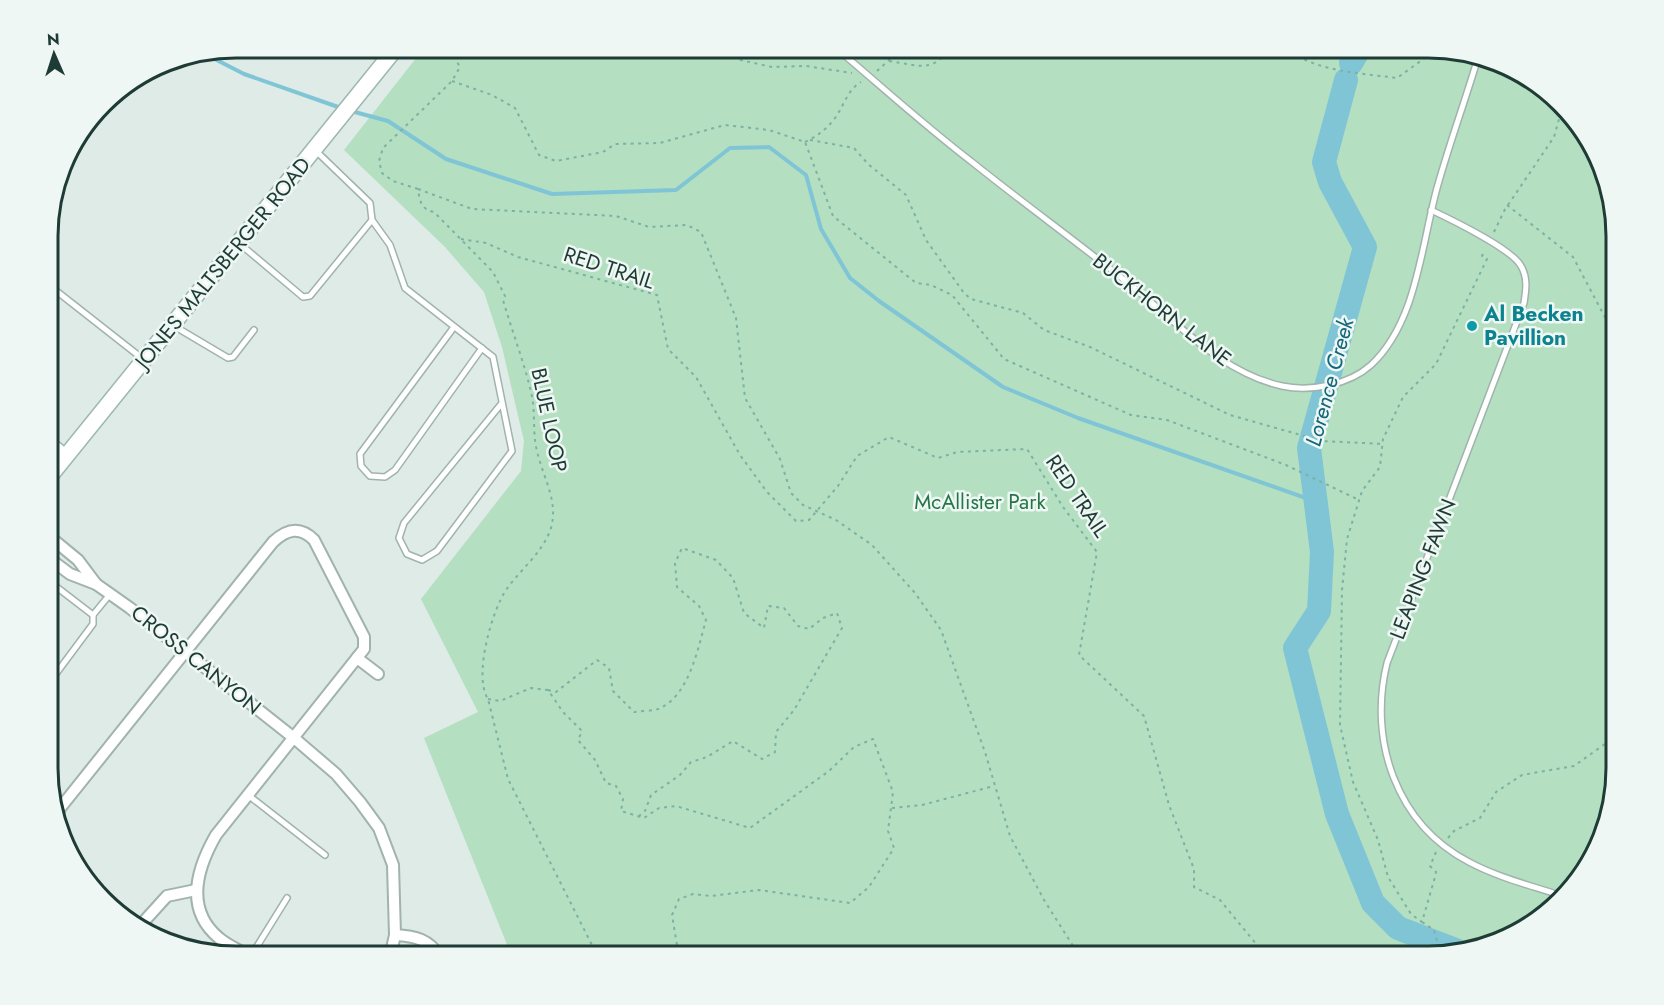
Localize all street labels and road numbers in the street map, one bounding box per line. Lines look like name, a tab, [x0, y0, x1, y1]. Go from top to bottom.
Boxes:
street label: JONES MALTSBERGER ROAD	[126, 151, 318, 377]
street label: RED TRAIL	[560, 239, 659, 297]
street label: BUCKHORN LANE	[1086, 246, 1238, 374]
street label: BLUE LOOP	[523, 365, 575, 475]
street label: RED TRAIL	[1038, 449, 1116, 544]
street label: LEAPING FAWN	[1382, 494, 1464, 644]
street label: CROSS CANYON	[124, 598, 268, 722]

